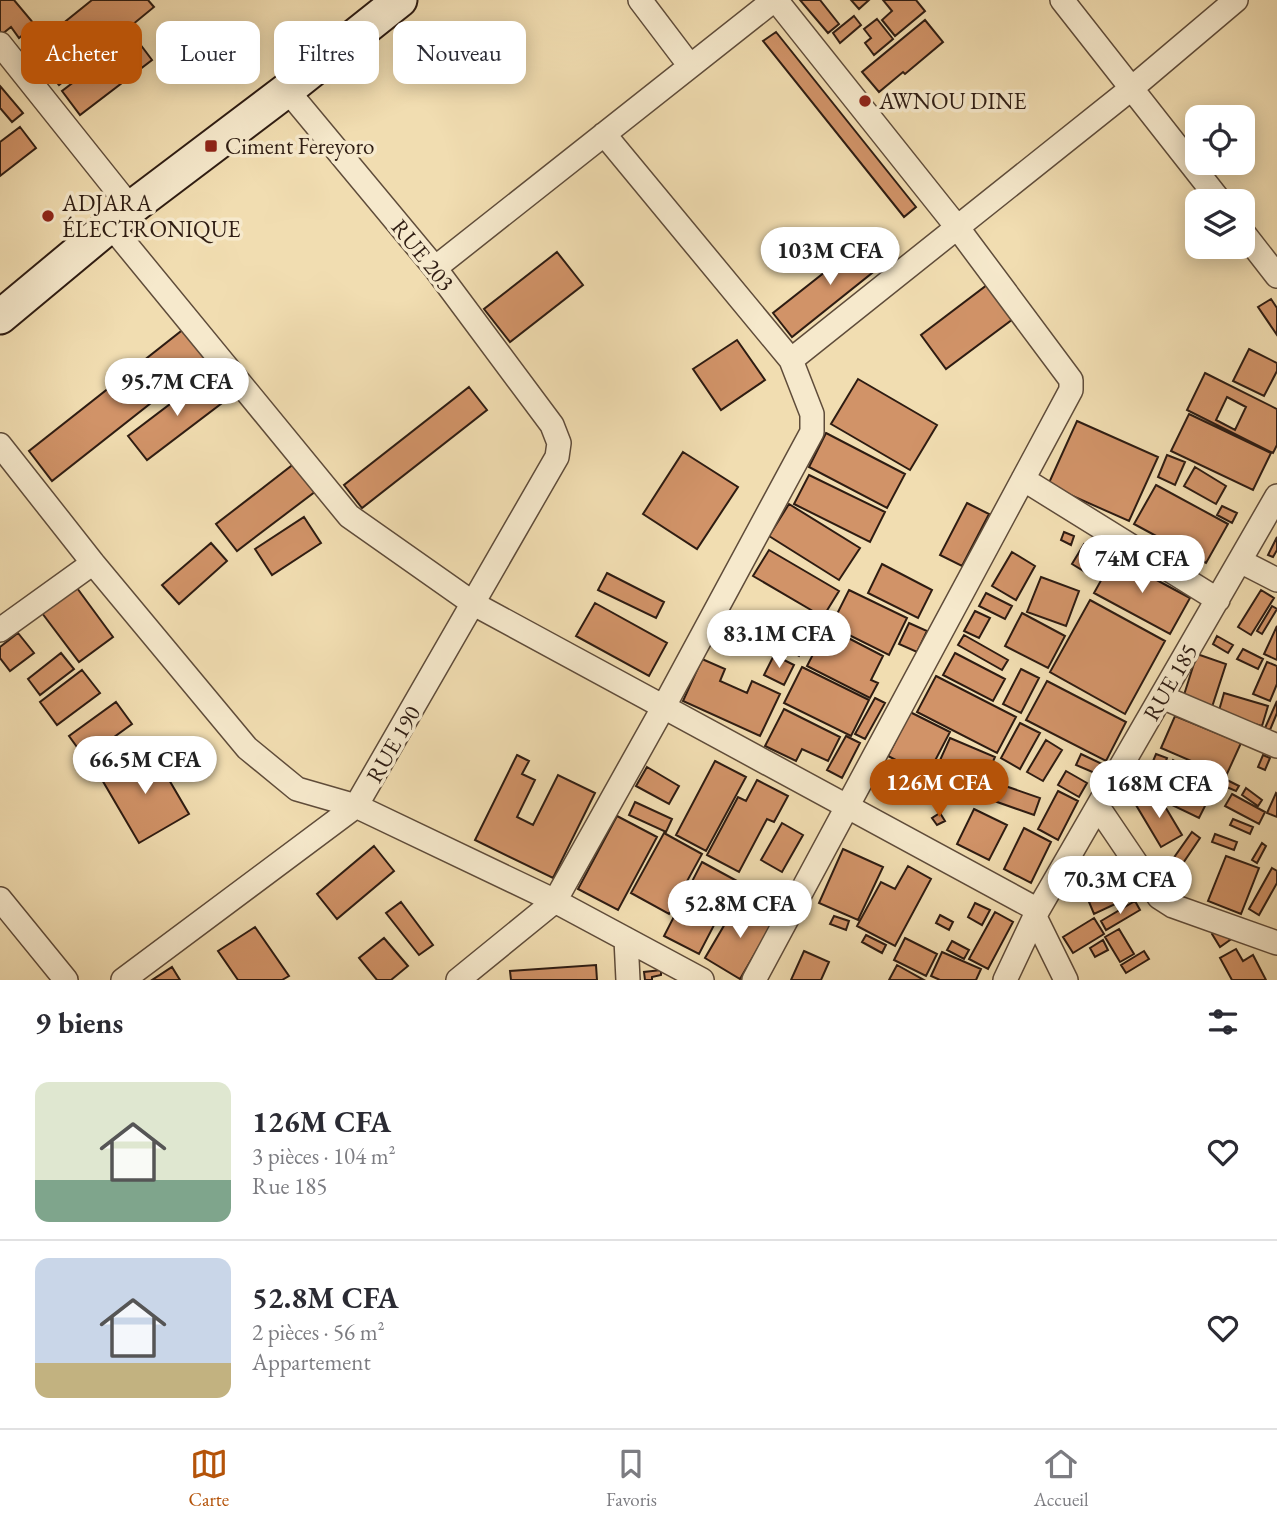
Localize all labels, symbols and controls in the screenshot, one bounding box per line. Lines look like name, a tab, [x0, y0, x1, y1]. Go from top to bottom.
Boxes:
chip: Acheter	[21, 21, 142, 84]
chip: Louer	[156, 21, 260, 84]
chip: Filtres	[274, 21, 379, 84]
chip: Nouveau	[393, 21, 526, 84]
place label: AWNOU DINE	[878, 86, 1026, 116]
marker: AWNOU DINE	[857, 93, 873, 109]
map controls	[1185, 105, 1255, 259]
button: locate	[1185, 105, 1255, 175]
place label: Ciment Fereyoro	[225, 131, 374, 161]
marker: Ciment Fereyoro	[203, 138, 219, 154]
place label: ADJARA ÉLECTRONIQUE	[61, 188, 241, 244]
button: layers	[1185, 189, 1255, 259]
marker: ADJARA ÉLECTRONIQUE	[40, 208, 56, 224]
street label: RUE 203	[385, 213, 461, 297]
pin: 103M CFA	[758, 228, 902, 287]
text: 103M CFA	[777, 235, 883, 265]
pin: 95.7M CFA	[97, 358, 257, 418]
text: 95.7M CFA	[121, 366, 233, 396]
pin: 74M CFA	[1077, 536, 1207, 595]
text: 74M CFA	[1095, 543, 1189, 573]
pin: 83.1M CFA	[699, 610, 859, 670]
text: 83.1M CFA	[723, 618, 835, 648]
street label: RUE 185	[1136, 638, 1204, 726]
street label: RUE 190	[359, 700, 427, 788]
pin: 66.5M CFA	[65, 736, 225, 796]
text: 66.5M CFA	[89, 744, 201, 774]
pin: 126M CFA	[867, 760, 1011, 819]
pin: 168M CFA	[1087, 760, 1231, 820]
text: 126M CFA	[886, 767, 992, 797]
text: 168M CFA	[1106, 768, 1212, 798]
pin: 70.3M CFA	[1040, 856, 1200, 916]
text: 70.3M CFA	[1064, 864, 1176, 894]
pin: 52.8M CFA	[660, 880, 820, 940]
text: 52.8M CFA	[684, 888, 796, 918]
text: 9 biens	[35, 1003, 123, 1042]
icon: filters	[1204, 1003, 1242, 1041]
text: 126M CFA	[252, 1102, 391, 1141]
icon: home	[91, 1110, 175, 1194]
icon: heart	[1204, 1133, 1242, 1171]
text: 3 pièces · 104 m²	[252, 1141, 396, 1171]
text: Rue 185	[252, 1171, 327, 1201]
text: 52.8M CFA	[252, 1278, 399, 1317]
icon: home	[91, 1286, 175, 1370]
icon: heart	[1204, 1309, 1242, 1347]
text: 2 pièces · 56 m²	[252, 1317, 385, 1347]
text: Appartement	[252, 1347, 371, 1377]
tab: Carte	[188, 1445, 229, 1512]
tab: Favoris	[606, 1445, 657, 1512]
tab: Accueil	[1034, 1445, 1089, 1512]

